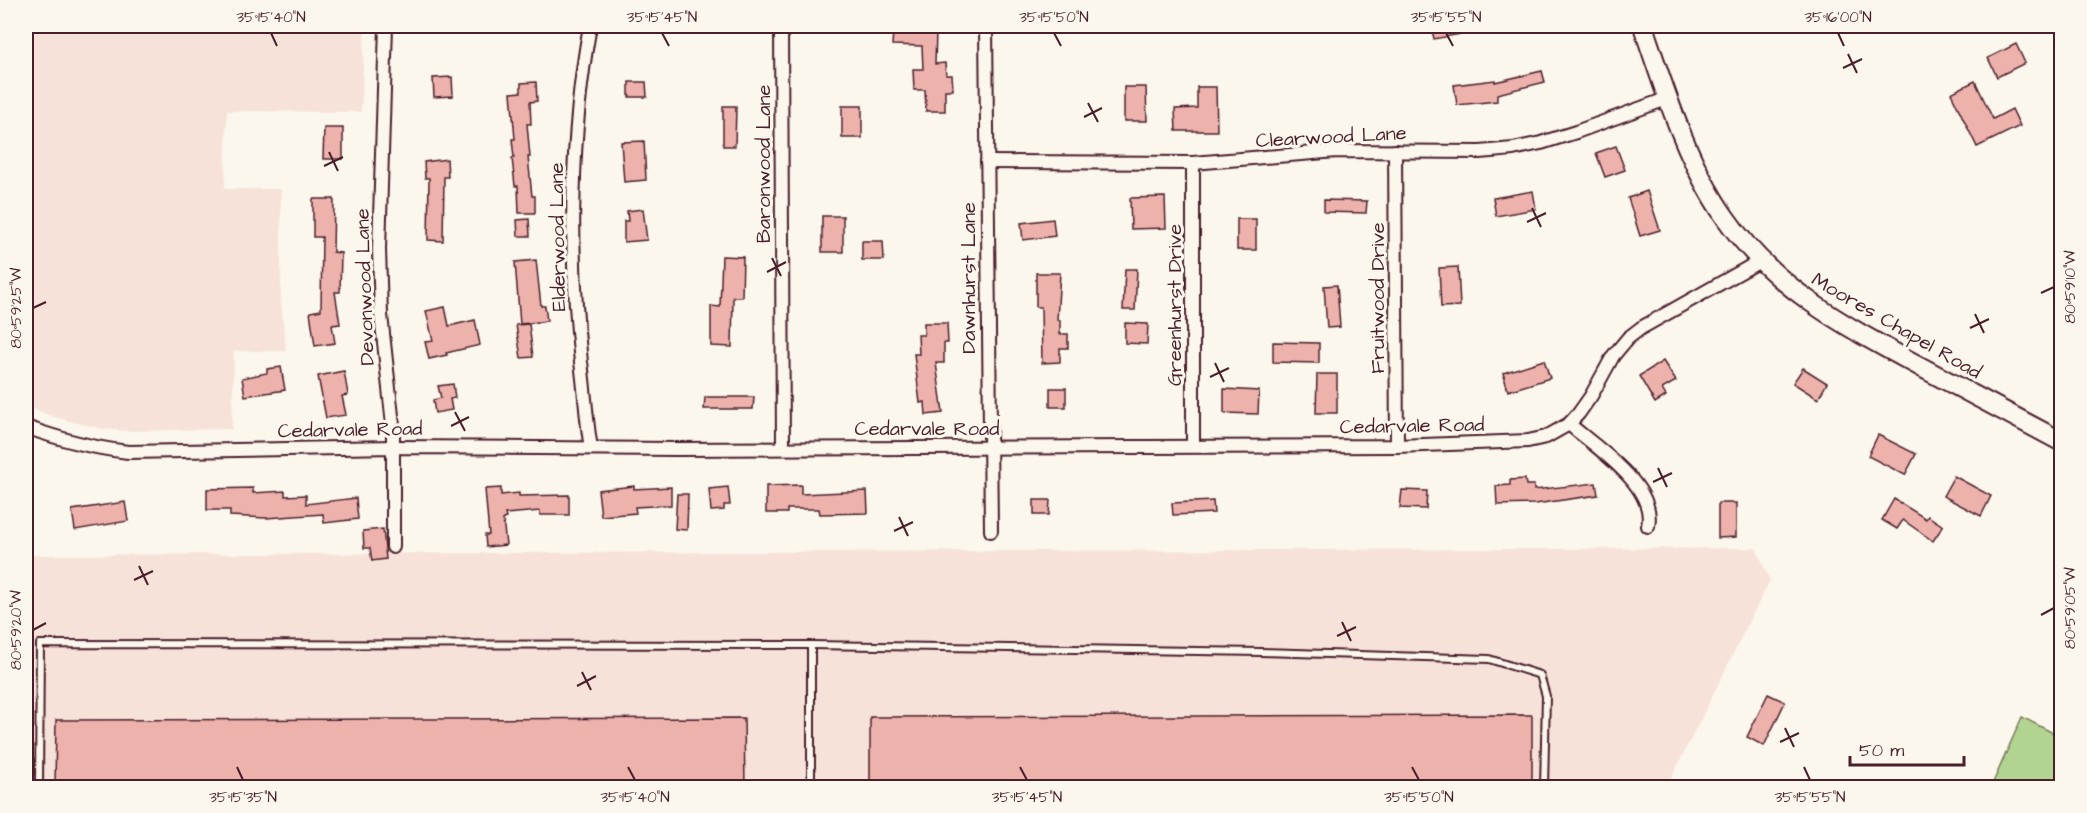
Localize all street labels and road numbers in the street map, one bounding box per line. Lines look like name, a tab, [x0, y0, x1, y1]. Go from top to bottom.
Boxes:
street label: Baronwood Lane	[750, 85, 778, 243]
street label: Clearwood Lane	[1255, 119, 1407, 155]
street label: Elderwood Lane	[543, 162, 573, 312]
street label: Dawnhurst Lane	[955, 202, 983, 354]
street label: Devonwood Lane	[348, 208, 382, 366]
street label: Fruitwood Drive	[1364, 222, 1392, 374]
street label: Greenhurst Drive	[1161, 224, 1189, 386]
street label: Moores Chapel Road	[1806, 266, 1987, 386]
street label: Cedarvale Road	[1339, 411, 1485, 441]
street label: Cedarvale Road	[277, 415, 423, 445]
street label: Cedarvale Road	[855, 415, 999, 443]

